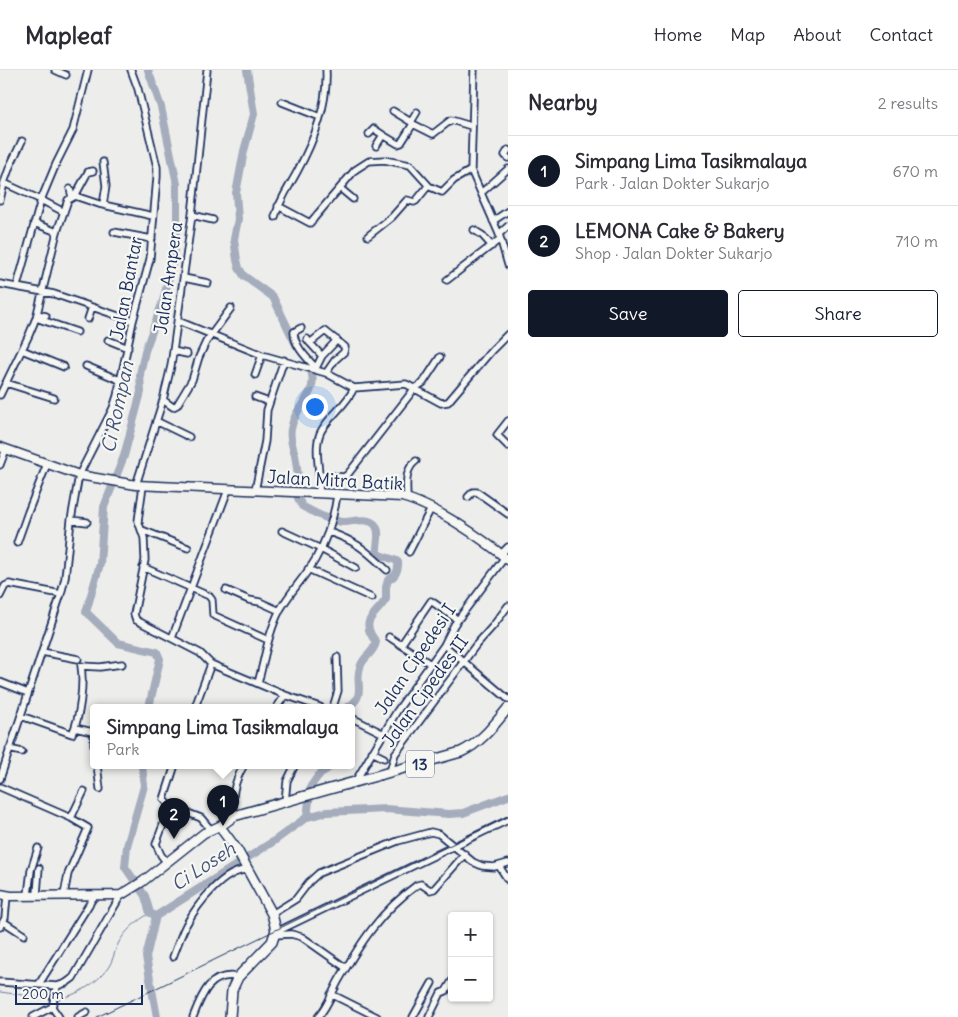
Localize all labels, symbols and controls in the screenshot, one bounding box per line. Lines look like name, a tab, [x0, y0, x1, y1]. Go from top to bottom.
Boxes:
text: Mapleaf	[25, 20, 112, 50]
text: Home	[654, 23, 702, 46]
text: Map	[730, 23, 765, 46]
text: About	[793, 23, 841, 46]
text: Contact	[869, 23, 933, 46]
text: Nearby	[528, 89, 598, 116]
text: 2 results	[878, 93, 938, 113]
text: Simpang Lima Tasikmalaya	[575, 149, 807, 173]
text: 1	[541, 161, 547, 181]
text: 670 m	[893, 161, 938, 181]
text: Park · Jalan Dokter Sukarjo	[575, 173, 769, 193]
text: LEMONA Cake & Bakery	[575, 219, 785, 243]
street label: Jalan Ampera	[149, 220, 187, 336]
text: 2	[540, 231, 548, 251]
text: 710 m	[895, 231, 938, 251]
street label: Jalan Bantar	[105, 234, 147, 341]
text: Shop · Jalan Dokter Sukarjo	[575, 243, 773, 263]
button: Save	[528, 290, 728, 337]
button: Share	[738, 290, 938, 337]
water label: Ci Rompan	[96, 358, 139, 455]
your location	[302, 394, 328, 420]
street label: Jalan Mitra Batik	[266, 465, 404, 495]
street label: Jalan Cipedesi I	[369, 599, 461, 719]
street label: Jalan Cipedes II	[377, 630, 473, 751]
popup	[90, 704, 355, 769]
text: Simpang Lima Tasikmalaya	[106, 715, 339, 739]
text: Park	[106, 739, 139, 759]
road number: 13	[406, 751, 434, 778]
pin: 1	[207, 785, 239, 826]
pin: 2	[158, 798, 190, 839]
water label: Ci Loseh	[166, 836, 241, 896]
map controls	[448, 912, 493, 1002]
button: +	[448, 912, 493, 957]
button: −	[448, 957, 493, 1002]
scale bar	[15, 982, 142, 1005]
text: 200 m	[22, 985, 64, 1003]

